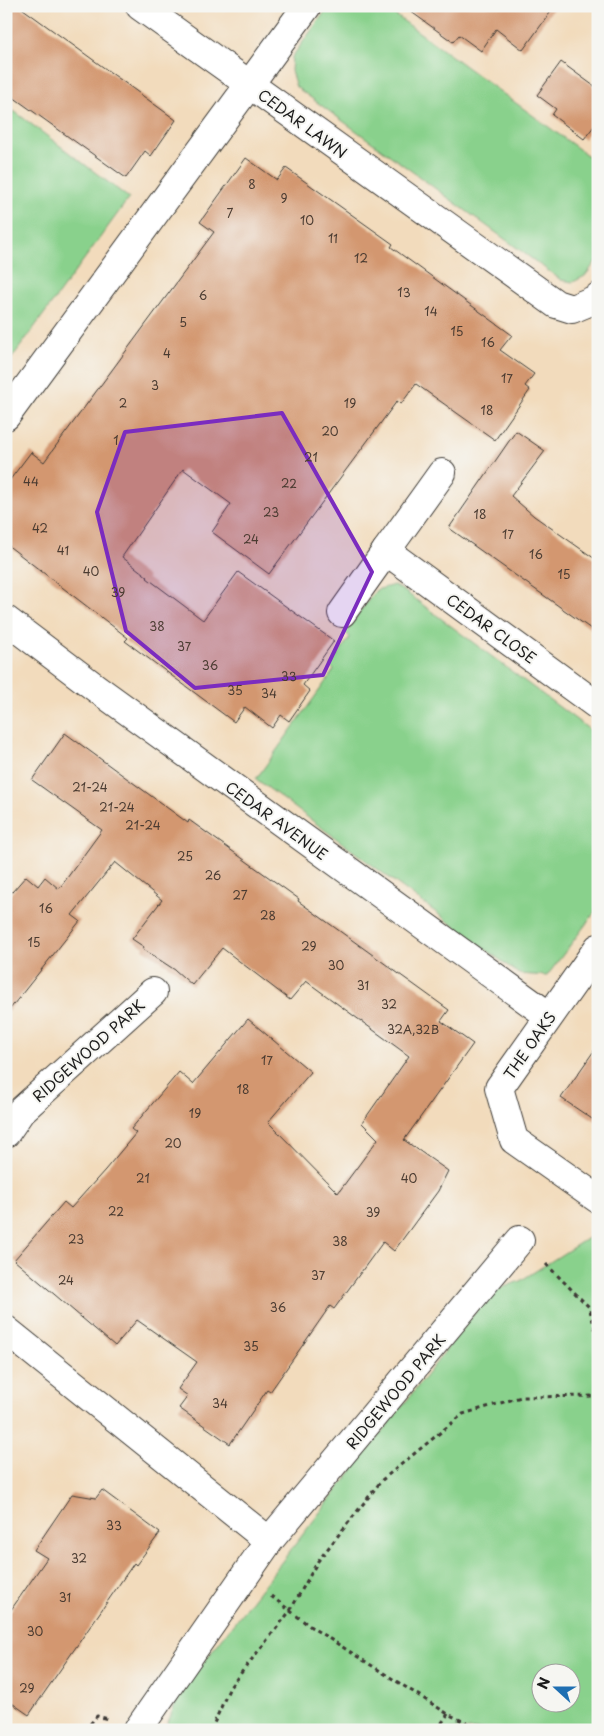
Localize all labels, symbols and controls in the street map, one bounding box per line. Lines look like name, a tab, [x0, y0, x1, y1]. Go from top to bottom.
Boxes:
street label: CEDAR LAWN	[254, 83, 352, 163]
house number: 8	[248, 175, 256, 193]
house number: 9	[280, 189, 288, 207]
house number: 7	[227, 204, 234, 222]
house number: 10	[300, 211, 314, 229]
house number: 11	[328, 229, 338, 247]
house number: 12	[354, 249, 368, 267]
house number: 13	[397, 283, 411, 301]
house number: 6	[199, 286, 207, 304]
house number: 14	[424, 302, 438, 320]
house number: 5	[179, 313, 187, 331]
house number: 15	[450, 322, 464, 340]
house number: 16	[481, 333, 495, 351]
house number: 4	[163, 344, 171, 362]
house number: 17	[501, 369, 513, 387]
house number: 3	[151, 376, 159, 394]
house number: 2	[119, 394, 127, 412]
house number: 19	[344, 394, 356, 412]
house number: 18	[481, 401, 493, 419]
house number: 20	[321, 422, 339, 440]
house number: 1	[113, 431, 119, 449]
house number: 21	[304, 448, 318, 466]
house number: 44	[23, 472, 39, 490]
house number: 22	[281, 474, 297, 492]
house number: 23	[263, 503, 279, 521]
house number: 18	[474, 505, 486, 523]
house number: 42	[32, 519, 48, 537]
house number: 17	[502, 525, 514, 543]
house number: 24	[243, 530, 259, 548]
house number: 41	[57, 541, 69, 559]
house number: 16	[529, 545, 543, 563]
house number: 40	[83, 562, 100, 580]
house number: 15	[557, 565, 571, 583]
house number: 39	[111, 583, 125, 601]
street label: CEDAR CLOSE	[442, 587, 542, 669]
house number: 38	[149, 617, 165, 635]
house number: 37	[177, 637, 192, 655]
house number: 36	[202, 656, 218, 674]
house number: 33	[281, 667, 297, 685]
house number: 35	[227, 681, 243, 699]
house number: 34	[261, 684, 277, 702]
street label: CEDAR AVENUE	[221, 775, 333, 865]
house number: 21-24	[72, 778, 108, 796]
house number: 21-24	[99, 798, 135, 816]
house number: 21-24	[125, 816, 161, 834]
house number: 25	[177, 847, 193, 865]
house number: 26	[205, 866, 221, 884]
house number: 27	[233, 886, 248, 904]
house number: 16	[39, 899, 53, 917]
house number: 28	[260, 906, 276, 924]
house number: 15	[27, 933, 41, 951]
house number: 29	[301, 937, 317, 955]
house number: 30	[328, 956, 345, 974]
house number: 31	[357, 976, 369, 994]
street label: RIDGEWOOD PARK	[27, 993, 149, 1107]
house number: 32	[381, 995, 397, 1013]
street label: THE OAKS	[497, 1006, 561, 1084]
house number: 32A,32B	[387, 1020, 440, 1038]
house number: 17	[261, 1051, 273, 1069]
house number: 18	[237, 1080, 249, 1098]
house number: 19	[189, 1104, 201, 1122]
house number: 20	[164, 1134, 182, 1152]
house number: 21	[136, 1169, 150, 1187]
house number: 40	[401, 1169, 418, 1187]
house number: 22	[108, 1202, 124, 1220]
house number: 39	[366, 1203, 380, 1221]
house number: 23	[68, 1230, 84, 1248]
house number: 38	[332, 1232, 348, 1250]
house number: 37	[311, 1266, 326, 1284]
house number: 24	[58, 1271, 74, 1289]
house number: 36	[270, 1298, 286, 1316]
street label: RIDGEWOOD PARK	[340, 1328, 450, 1454]
house number: 35	[243, 1337, 259, 1355]
house number: 34	[212, 1394, 228, 1412]
house number: 33	[106, 1516, 122, 1534]
house number: 32	[71, 1549, 87, 1567]
house number: 31	[59, 1588, 71, 1606]
house number: 30	[27, 1622, 44, 1640]
north arrow	[532, 1664, 582, 1714]
text: N	[532, 1674, 555, 1692]
house number: 29	[19, 1679, 35, 1697]

